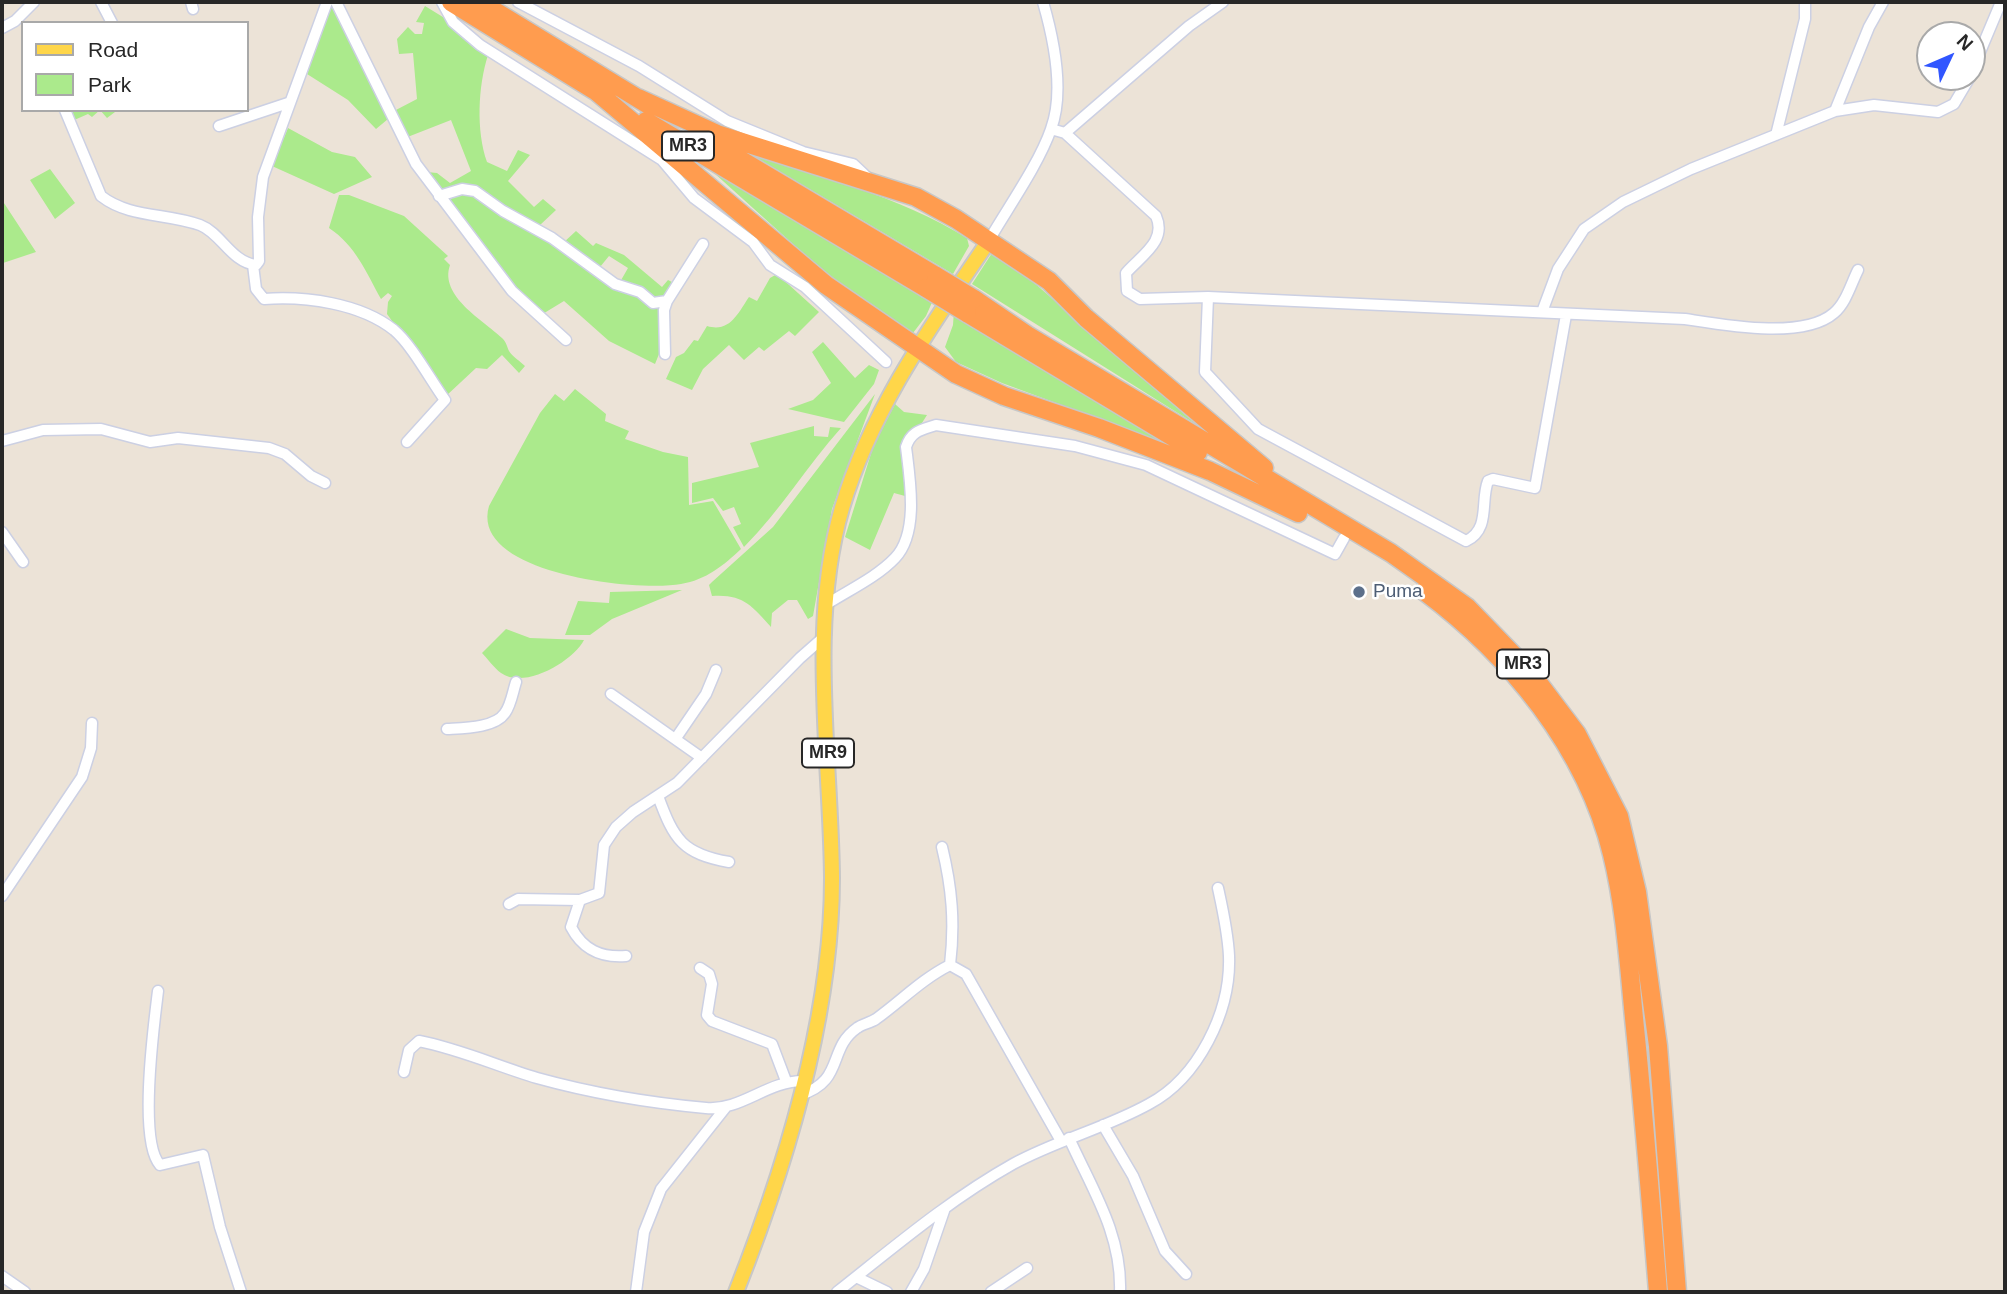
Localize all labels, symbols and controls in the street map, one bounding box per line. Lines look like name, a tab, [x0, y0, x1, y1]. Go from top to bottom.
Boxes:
legend	[21, 21, 248, 112]
north arrow	[1916, 21, 1986, 91]
text: N	[1953, 30, 1977, 55]
text: Road	[88, 38, 138, 61]
text: Park	[88, 73, 131, 96]
road number: MR3	[662, 132, 714, 160]
place label: Puma	[1373, 581, 1423, 603]
marker: Puma	[1351, 584, 1367, 600]
road number: MR3	[1497, 650, 1549, 678]
road number: MR9	[802, 738, 854, 768]

